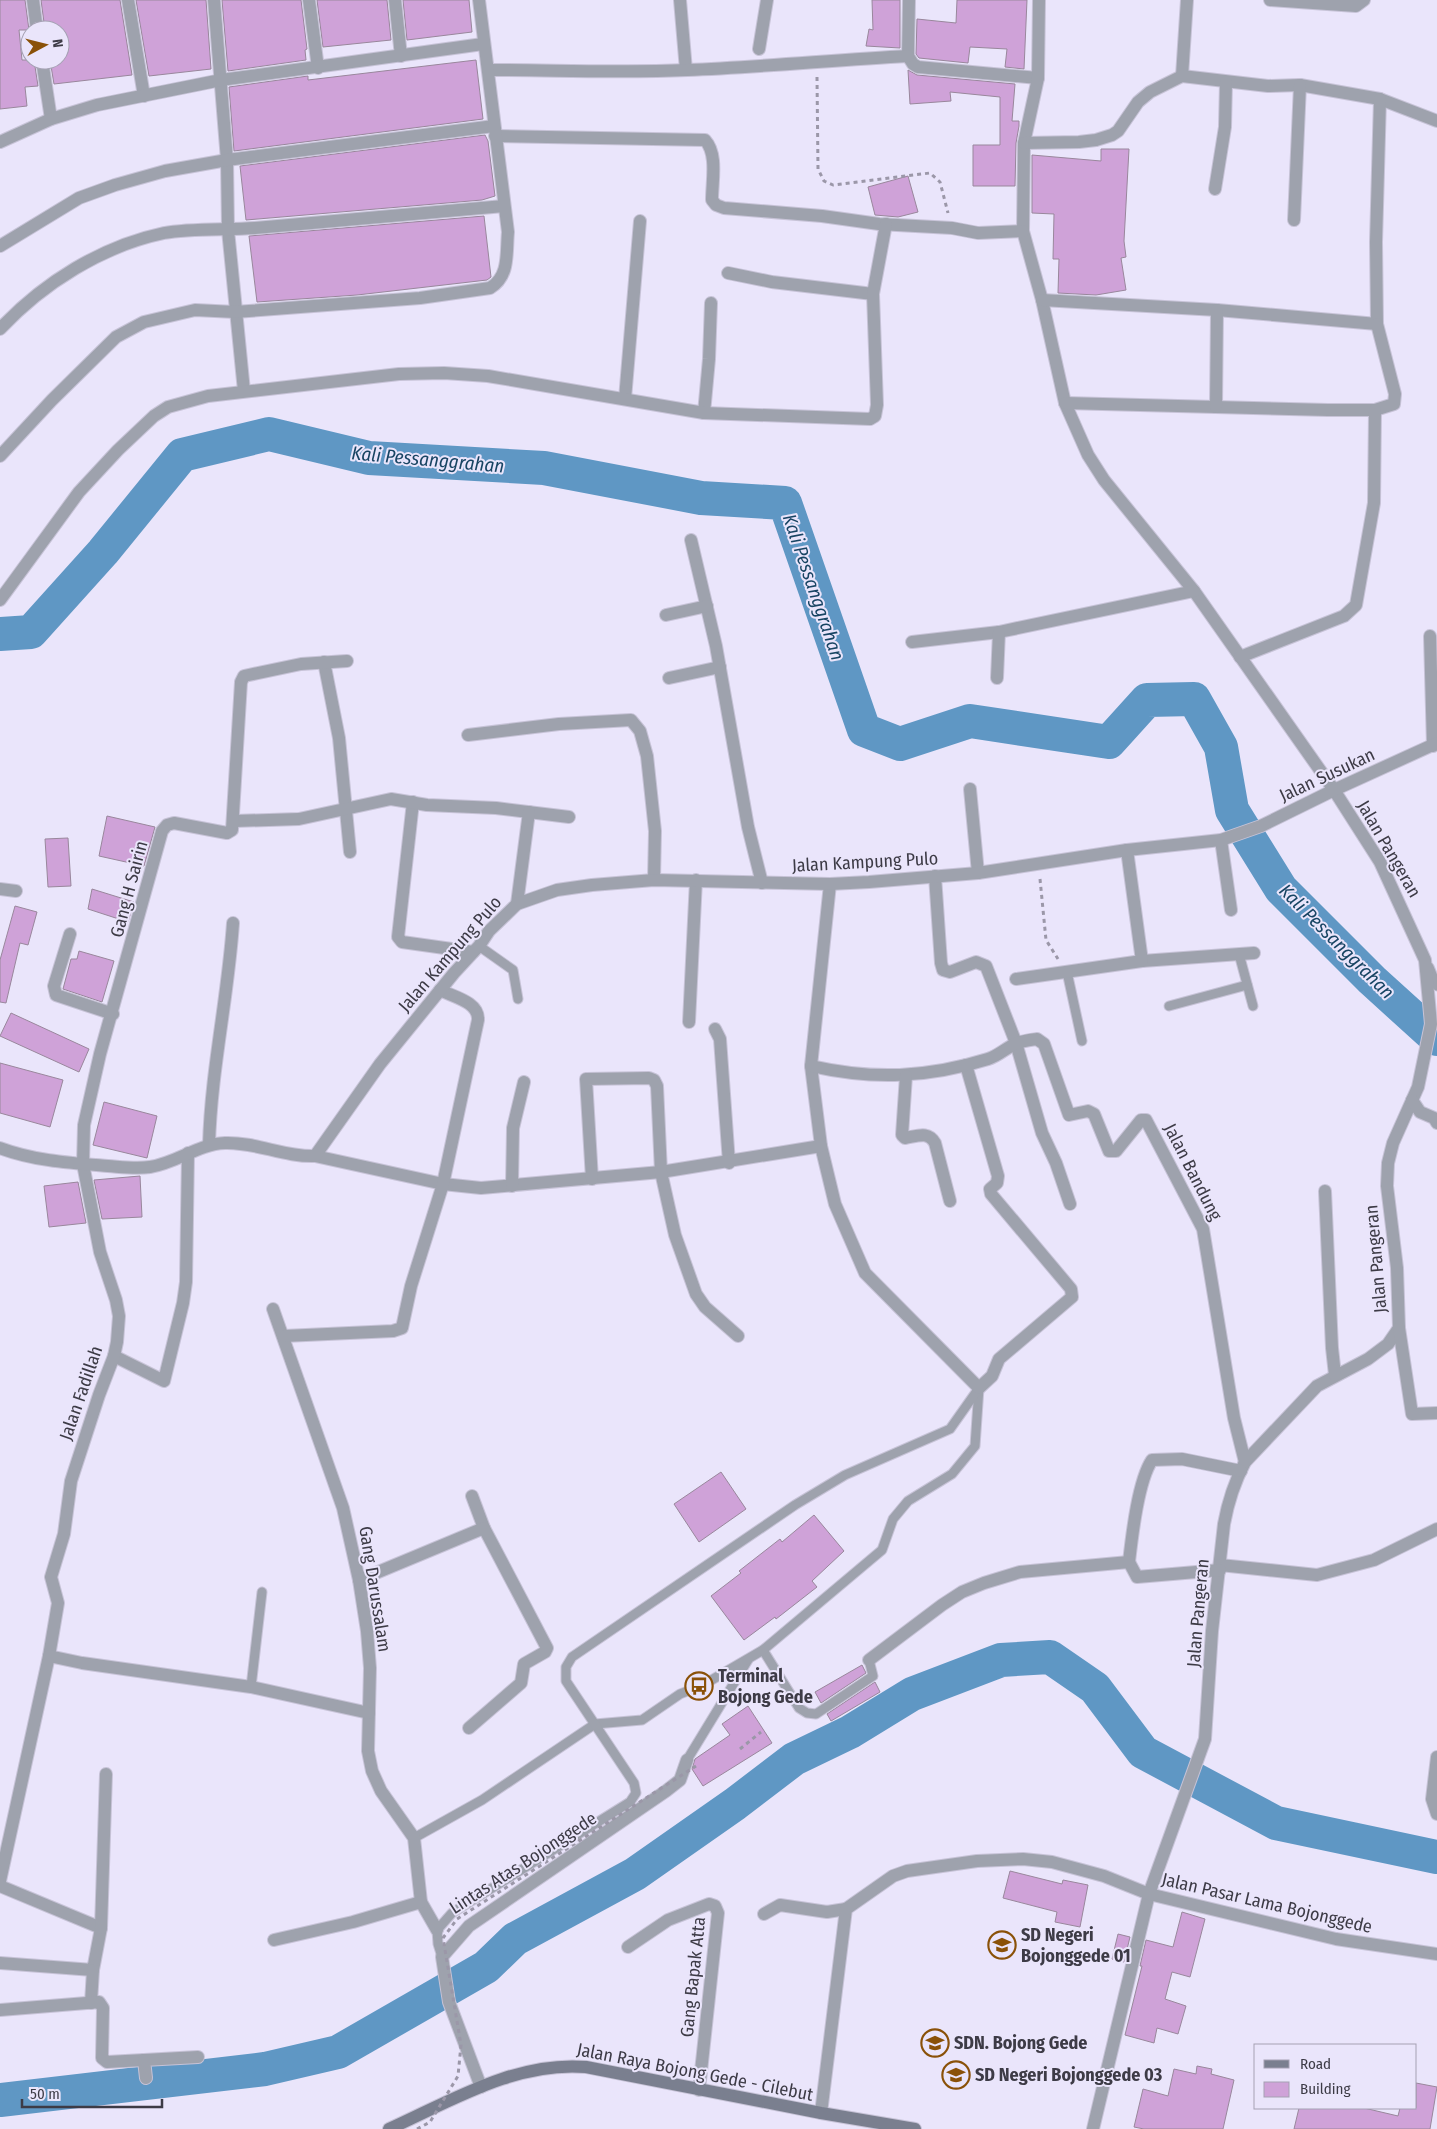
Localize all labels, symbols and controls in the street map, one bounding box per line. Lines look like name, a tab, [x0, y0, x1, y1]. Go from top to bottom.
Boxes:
north arrow	[20, 20, 70, 70]
text: N	[48, 38, 66, 49]
water label: Kali Pessanggrahan	[351, 441, 505, 478]
water label: Kali Pessanggrahan	[778, 511, 849, 663]
street label: Jalan Susukan	[1276, 743, 1378, 807]
street label: Jalan Pangeran	[1352, 796, 1426, 902]
street label: Gang H Sairin	[106, 838, 152, 940]
street label: Jalan Kampung Pulo	[791, 847, 939, 877]
water label: Kali Pessanggrahan	[1274, 879, 1399, 1004]
street label: Jalan Kampung Pulo	[394, 891, 506, 1017]
street label: Jalan Bandung	[1159, 1120, 1227, 1225]
street label: Jalan Pangeran	[1360, 1204, 1392, 1314]
street label: Jalan Fadillah	[55, 1343, 107, 1443]
street label: Gang Darussalam	[354, 1524, 396, 1654]
street label: Jalan Pangeran	[1182, 1558, 1214, 1668]
place label: Terminal Bojong Gede	[718, 1665, 813, 1708]
bus stop icon: Terminal Bojong Gede	[684, 1671, 714, 1701]
street label: Lintas Atas Bojonggede	[445, 1807, 601, 1919]
street label: Jalan Pasar Lama Bojonggede	[1160, 1868, 1374, 1938]
street label: Gang Bapak Atta	[676, 1916, 710, 2038]
place label: SD Negeri Bojonggede 01	[1021, 1924, 1131, 1967]
school or university icon: SD Negeri Bojonggede 01	[987, 1930, 1017, 1960]
school or university icon: SDN. Bojong Gede	[920, 2028, 950, 2058]
place label: SDN. Bojong Gede	[954, 2032, 1087, 2054]
street label: Jalan Raya Bojong Gede - Cilebut	[575, 2038, 815, 2106]
legend	[1254, 2044, 1417, 2109]
text: Road	[1300, 2055, 1331, 2073]
school or university icon: SD Negeri Bojonggede 03	[941, 2060, 971, 2090]
place label: SD Negeri Bojonggede 03	[975, 2064, 1163, 2086]
scale bar	[22, 2076, 162, 2108]
text: Building	[1300, 2080, 1351, 2098]
text: 50 m	[30, 2085, 60, 2103]

